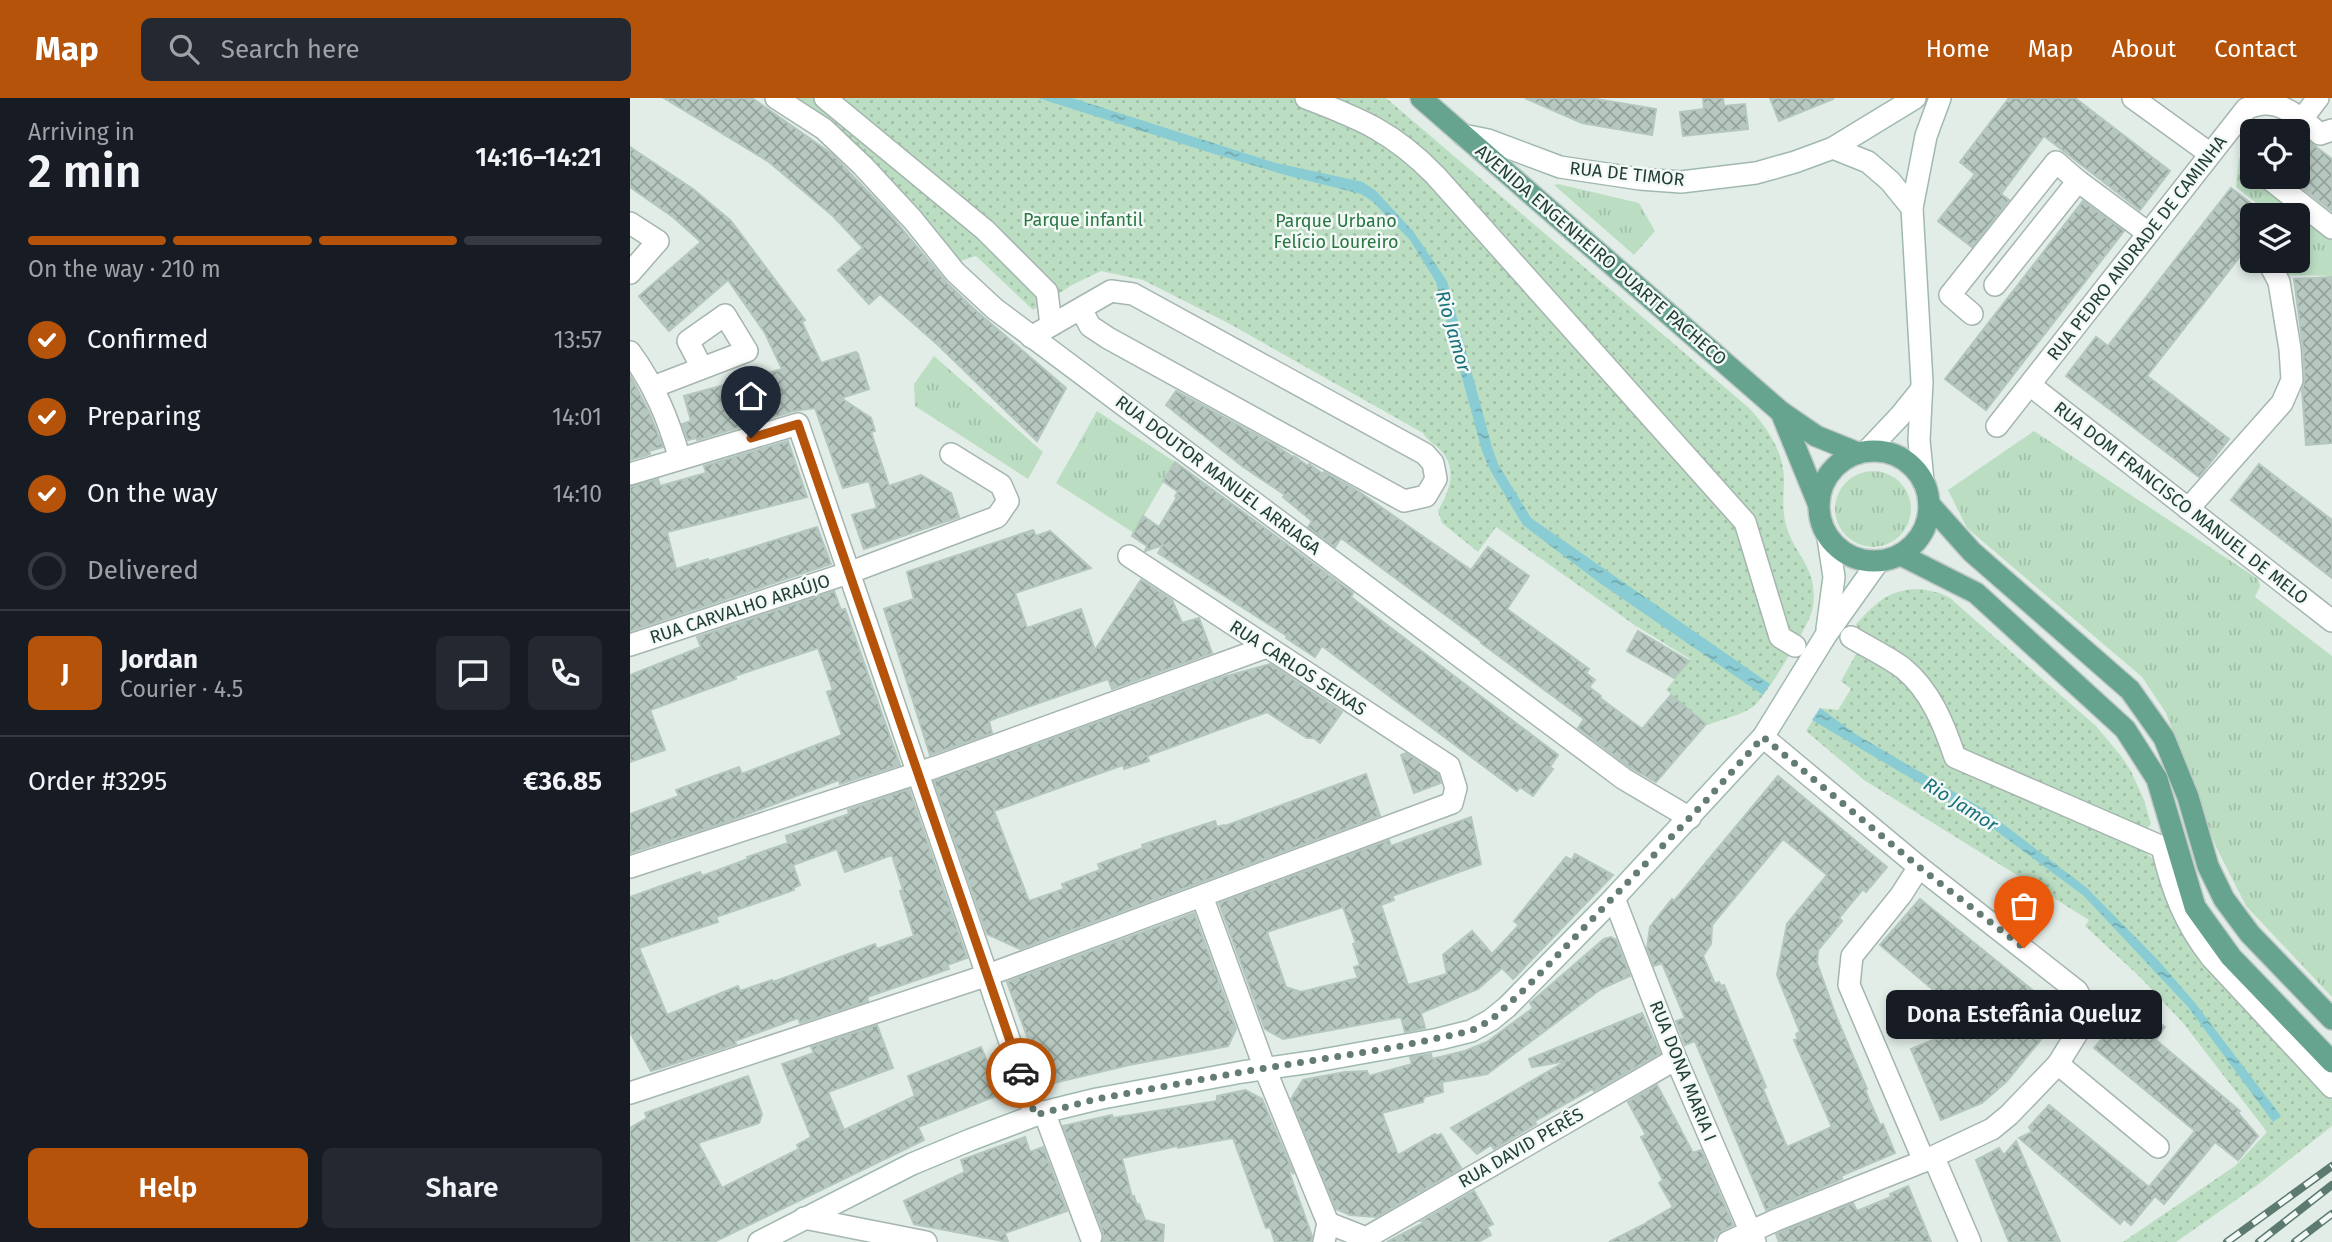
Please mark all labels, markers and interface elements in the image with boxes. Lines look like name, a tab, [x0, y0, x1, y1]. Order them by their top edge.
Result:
search box	[141, 18, 631, 81]
text: Map	[35, 29, 99, 69]
icon: search	[165, 30, 203, 68]
text: Search here	[221, 34, 360, 65]
text: Home	[1926, 35, 1990, 63]
text: Map	[2028, 35, 2074, 63]
text: About	[2112, 35, 2176, 63]
text: Contact	[2214, 35, 2297, 63]
text: Arriving in	[28, 118, 135, 146]
map controls	[2240, 119, 2310, 273]
button: locate	[2240, 119, 2310, 189]
street label: RUA PEDRO ANDRADE DE CAMINHA	[2042, 131, 2232, 365]
street label: AVENIDA ENGENHEIRO DUARTE PACHECO	[1471, 140, 1731, 370]
text: 14:16–14:21	[475, 142, 602, 173]
text: 2 min	[28, 144, 141, 199]
street label: RUA DE TIMOR	[1568, 157, 1686, 191]
button: layers	[2240, 203, 2310, 273]
park label: Parque infantil	[1023, 209, 1143, 231]
park label: Parque Urbano Felício Loureiro	[1273, 210, 1399, 253]
text: On the way · 210 m	[28, 255, 221, 283]
water label: Rio Jamor	[1431, 288, 1476, 375]
icon: check	[28, 321, 66, 359]
text: Confirmed	[87, 324, 208, 355]
text: 13:57	[554, 326, 602, 354]
pin	[721, 366, 781, 438]
icon: home	[732, 377, 770, 415]
street label: RUA DOUTOR MANUEL ARRIAGA	[1111, 391, 1326, 560]
street label: RUA DOM FRANCISCO MANUEL DE MELO	[2049, 397, 2313, 609]
icon: check	[28, 398, 66, 436]
text: Preparing	[87, 401, 200, 432]
text: 14:01	[552, 403, 602, 431]
icon: check	[28, 475, 66, 513]
text: On the way	[87, 478, 218, 509]
text: 14:10	[552, 480, 602, 508]
text: Delivered	[87, 555, 199, 586]
street label: RUA CARVALHO ARAÚJO	[647, 568, 833, 649]
street label: RUA CARLOS SEIXAS	[1225, 616, 1371, 721]
button: chat	[436, 636, 510, 710]
button: phone	[528, 636, 602, 710]
text: Jordan	[120, 644, 198, 675]
text: J	[61, 658, 69, 689]
text: Courier · 4.5	[120, 675, 243, 703]
text: Order #3295	[28, 766, 167, 797]
text: €36.85	[523, 766, 602, 797]
water label: Rio Jamor	[1919, 773, 2003, 837]
pin	[1994, 876, 2054, 948]
icon: bag	[2005, 887, 2043, 925]
callout: Dona Estefânia Queluz	[1886, 990, 2162, 1039]
street label: RUA DONA MARIA I	[1645, 997, 1721, 1145]
text: Dona Estefânia Queluz	[1907, 1000, 2141, 1028]
courier	[986, 1038, 1056, 1108]
icon: car	[1002, 1054, 1040, 1092]
street label: RUA DAVID PERÊS	[1454, 1103, 1588, 1193]
button: Help	[28, 1148, 308, 1228]
button: Share	[322, 1148, 602, 1228]

